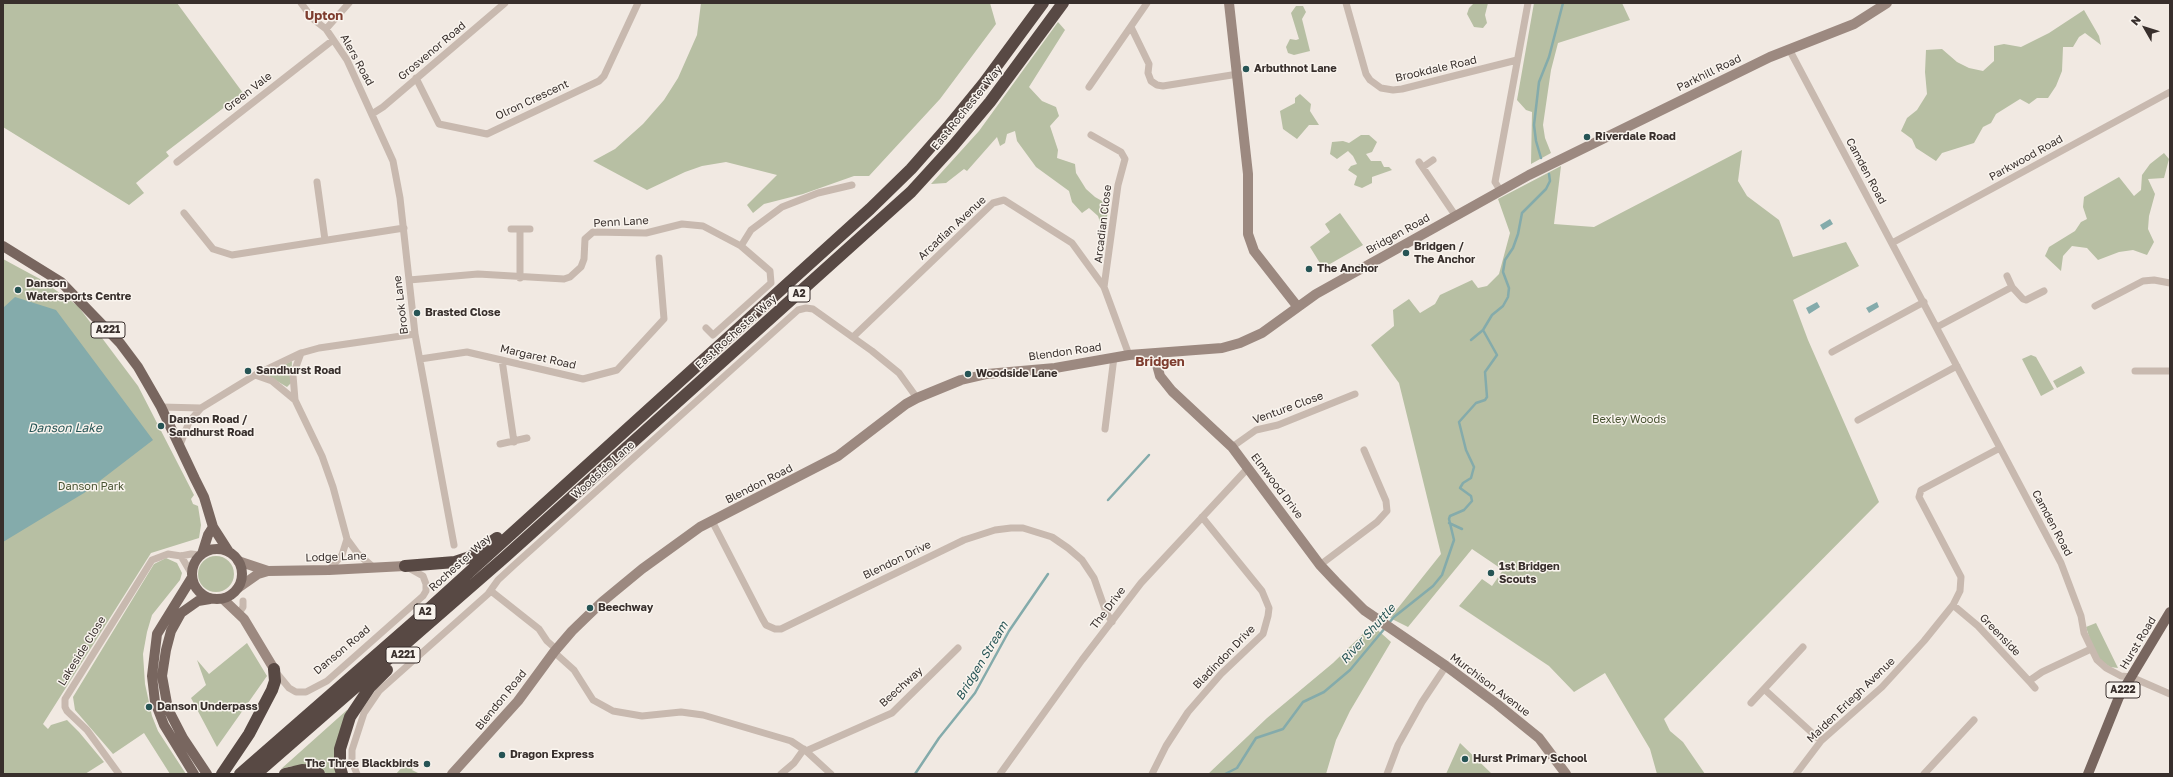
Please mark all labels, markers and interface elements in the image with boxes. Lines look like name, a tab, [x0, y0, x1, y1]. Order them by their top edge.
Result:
district label: Upton	[305, 8, 343, 24]
north arrow	[2125, 8, 2165, 48]
text: N	[2128, 13, 2143, 27]
street label: Grosvenor Road	[396, 19, 468, 83]
street label: Alers Road	[337, 32, 377, 88]
street label: Parkhill Road	[1675, 52, 1743, 94]
street label: Brookdale Road	[1394, 53, 1478, 85]
place label: Arbuthnot Lane	[1254, 62, 1337, 76]
street label: East Rochester Way	[929, 63, 1005, 153]
marker: Arbuthnot Lane	[1241, 64, 1251, 74]
street label: Green Vale	[222, 69, 274, 115]
street label: Olron Crescent	[493, 77, 571, 123]
place label: Riverdale Road	[1595, 130, 1676, 144]
marker: Riverdale Road	[1582, 132, 1592, 142]
street label: Parkwood Road	[1987, 132, 2065, 184]
street label: Camden Road	[1843, 136, 1889, 206]
street label: Arcadian Close	[1092, 184, 1114, 264]
street label: Arcadian Avenue	[915, 193, 989, 263]
street label: Bridgen Road	[1364, 211, 1432, 257]
street label: Penn Lane	[593, 214, 649, 230]
place label: Bridgen / The Anchor	[1414, 240, 1475, 266]
marker: Bridgen / The Anchor	[1401, 248, 1411, 258]
place label: The Anchor	[1317, 262, 1378, 276]
marker: The Anchor	[1304, 264, 1314, 274]
street label: Brook Lane	[391, 275, 411, 335]
place label: Danson Watersports Centre	[26, 277, 131, 303]
marker: Danson Watersports Centre	[13, 285, 23, 295]
road number: A2	[788, 286, 810, 302]
street label: East Rochester Way	[693, 292, 779, 372]
place label: Brasted Close	[425, 306, 500, 320]
marker: Brasted Close	[412, 308, 422, 318]
road number: A221	[91, 322, 125, 338]
street label: Blendon Road	[1028, 340, 1102, 364]
street label: Margaret Road	[499, 342, 577, 372]
district label: Bridgen	[1135, 354, 1185, 370]
place label: Sandhurst Road	[256, 364, 341, 378]
marker: Sandhurst Road	[243, 366, 253, 376]
place label: Woodside Lane	[976, 367, 1057, 381]
marker: Woodside Lane	[963, 369, 973, 379]
street label: Venture Close	[1251, 389, 1325, 427]
place label: Danson Road / Sandhurst Road	[169, 413, 254, 439]
park label: Bexley Woods	[1592, 413, 1666, 427]
water label: Danson Lake	[28, 421, 102, 435]
marker: Danson Road / Sandhurst Road	[156, 421, 166, 431]
street label: Woodside Lane	[569, 438, 637, 502]
street label: Elmwood Drive	[1248, 451, 1306, 521]
street label: Blendon Road	[723, 461, 795, 507]
park label: Danson Park	[58, 480, 124, 494]
street label: Camden Road	[2029, 488, 2075, 558]
street label: Rochester Way	[426, 532, 494, 594]
street label: Blendon Drive	[861, 538, 933, 582]
street label: Lodge Lane	[305, 549, 367, 565]
place label: 1st Bridgen Scouts	[1499, 560, 1560, 586]
marker: 1st Bridgen Scouts	[1486, 568, 1496, 578]
street label: The Drive	[1088, 584, 1128, 632]
place label: Beechway	[598, 601, 653, 615]
water label: River Shuttle	[1338, 601, 1398, 667]
marker: Beechway	[585, 603, 595, 613]
road number: A2	[414, 604, 436, 620]
street label: Greenside	[1977, 611, 2023, 659]
street label: Lakeside Close	[55, 614, 109, 688]
street label: Hurst Road	[2117, 614, 2159, 672]
water label: Bridgen Stream	[953, 619, 1011, 703]
street label: Bladindon Drive	[1190, 622, 1258, 692]
street label: Danson Road	[311, 623, 373, 677]
road number: A221	[386, 647, 420, 663]
street label: Murchison Avenue	[1447, 651, 1533, 719]
street label: Maiden Erlegh Avenue	[1804, 655, 1898, 745]
street label: Beechway	[877, 664, 925, 710]
street label: Blendon Road	[473, 667, 529, 733]
road number: A222	[2106, 682, 2140, 698]
place label: Danson Underpass	[157, 700, 258, 714]
marker: Danson Underpass	[144, 702, 154, 712]
place label: Dragon Express	[510, 748, 594, 762]
marker: Dragon Express	[497, 750, 507, 760]
place label: Hurst Primary School	[1473, 752, 1587, 766]
marker: Hurst Primary School	[1460, 754, 1470, 764]
place label: The Three Blackbirds	[305, 757, 419, 771]
marker: The Three Blackbirds	[422, 759, 432, 769]

